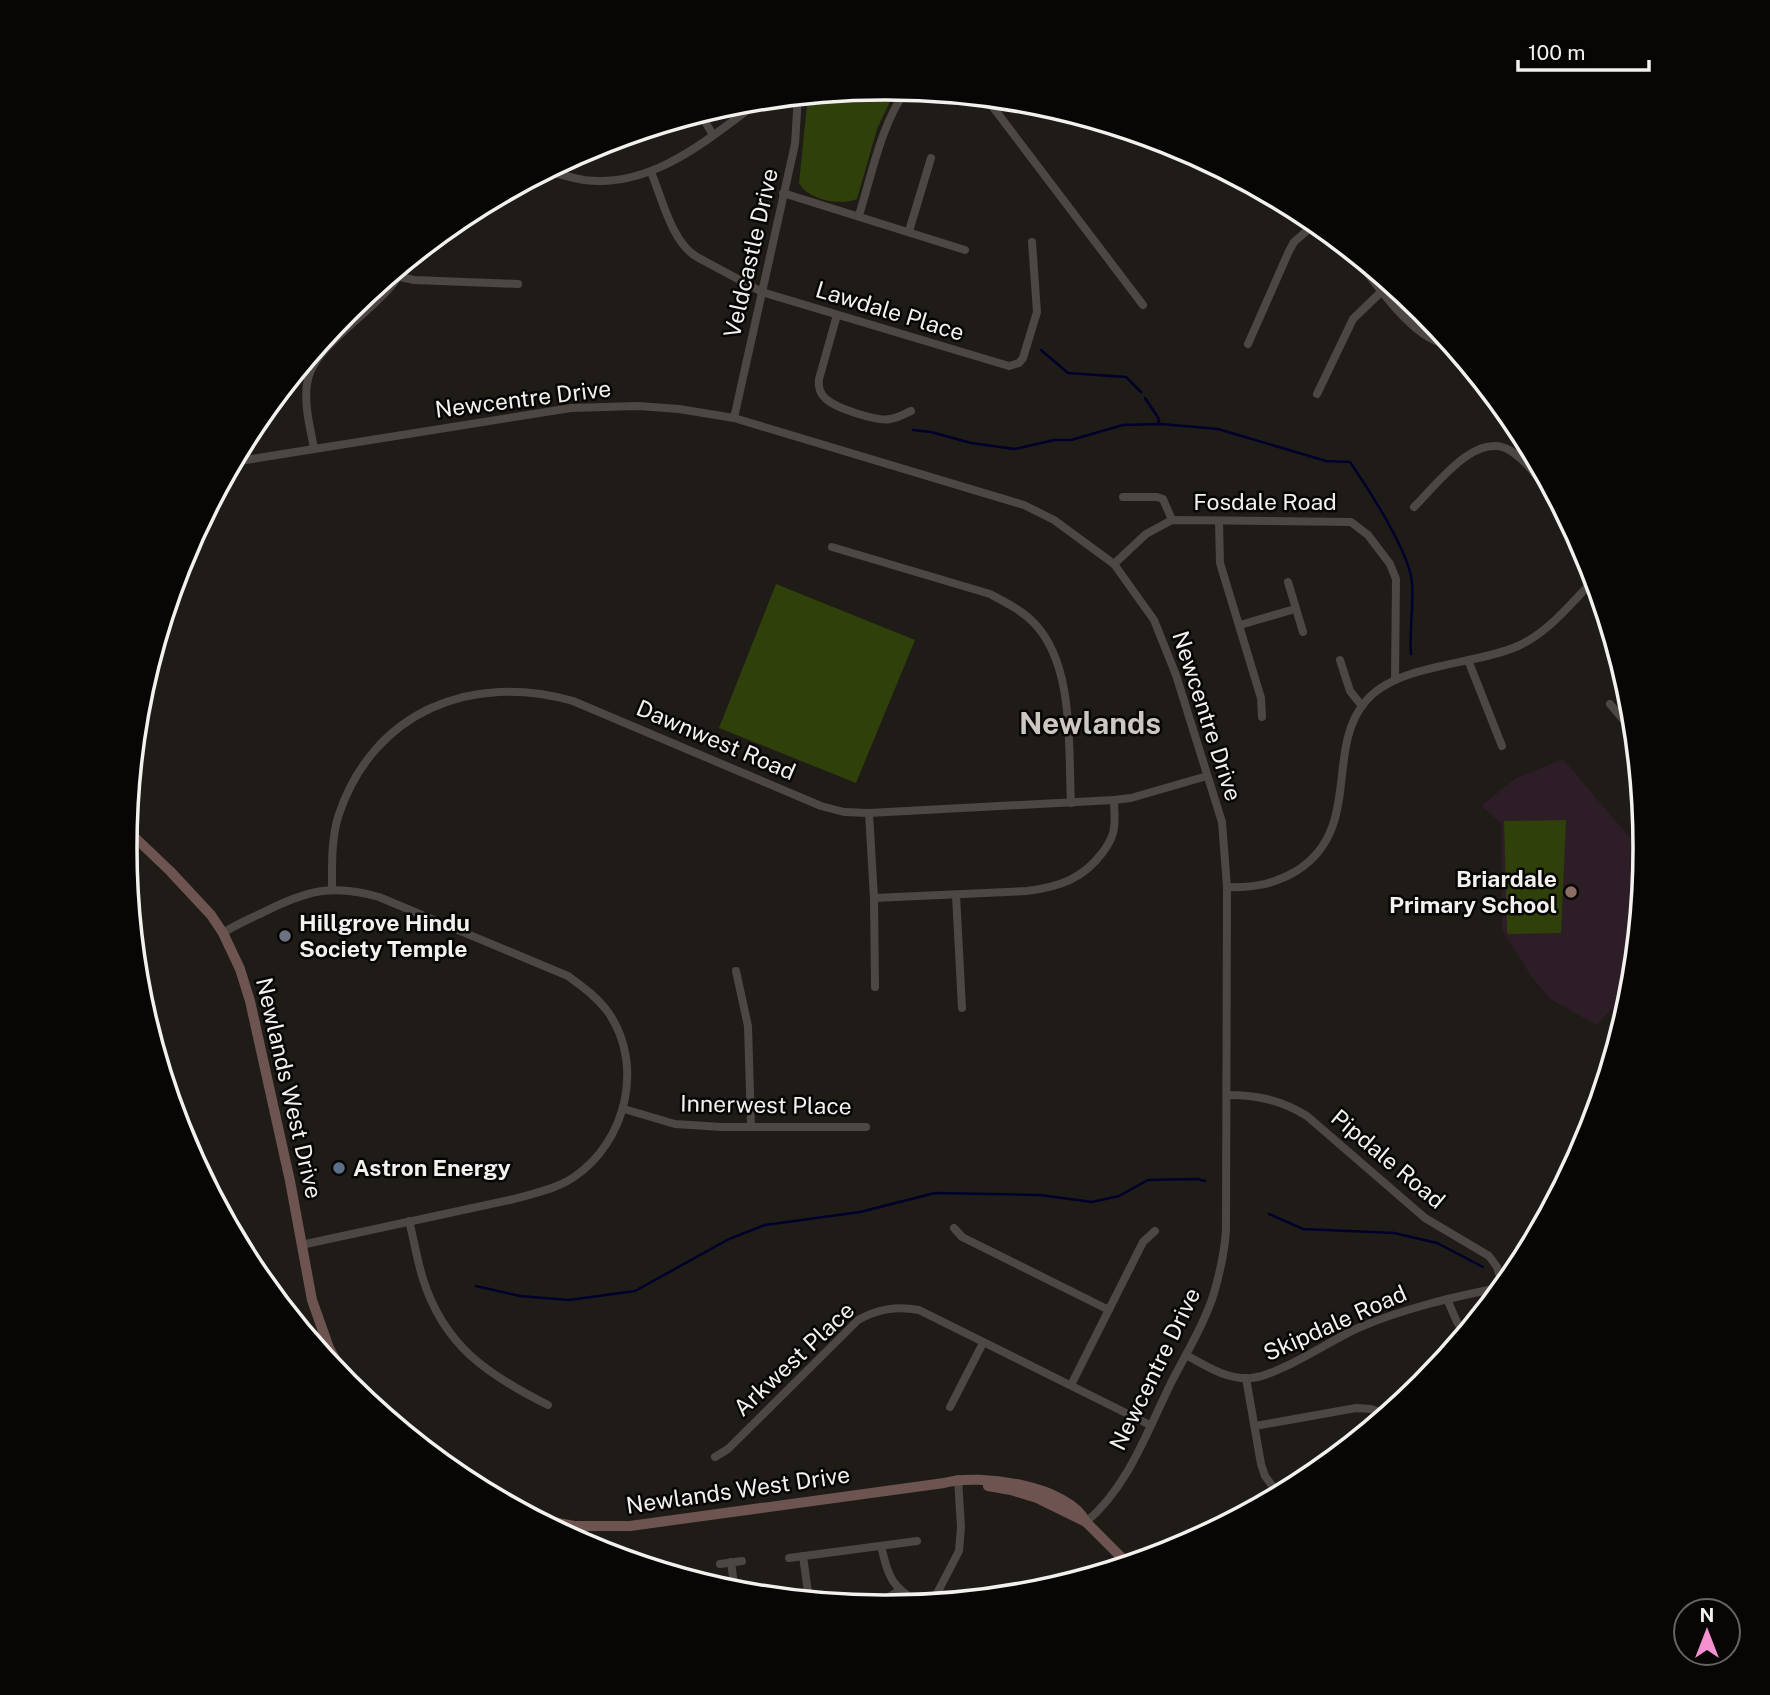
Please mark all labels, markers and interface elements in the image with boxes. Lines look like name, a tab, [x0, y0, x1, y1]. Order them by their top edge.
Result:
scale bar	[1518, 28, 1649, 72]
text: 100 m	[1528, 40, 1585, 65]
street label: Veldcastle Drive	[718, 166, 783, 340]
street label: Lawdale Place	[813, 275, 968, 346]
street label: Newcentre Drive	[433, 374, 613, 423]
street label: Fosdale Road	[1193, 488, 1337, 515]
street label: Newcentre Drive	[1167, 627, 1248, 804]
street label: Dawnwest Road	[633, 694, 800, 785]
district label: Newlands	[1019, 705, 1161, 741]
place label: Briardale Primary School	[1389, 865, 1557, 918]
marker: Briardale Primary School	[1563, 884, 1579, 900]
place label: Hillgrove Hindu Society Temple	[299, 909, 470, 962]
marker: Hillgrove Hindu Society Temple	[277, 928, 293, 944]
street label: Newlands West Drive	[251, 975, 328, 1201]
street label: Innerwest Place	[680, 1090, 852, 1119]
street label: Pipdale Road	[1326, 1103, 1451, 1214]
place label: Astron Energy	[353, 1154, 511, 1181]
marker: Astron Energy	[331, 1160, 347, 1176]
street label: Skipdale Road	[1259, 1279, 1410, 1366]
street label: Newcentre Drive	[1104, 1283, 1206, 1454]
street label: Arkwest Place	[728, 1296, 859, 1421]
street label: Newlands West Drive	[624, 1460, 852, 1519]
north arrow	[1672, 1597, 1742, 1667]
text: N	[1700, 1604, 1714, 1626]

